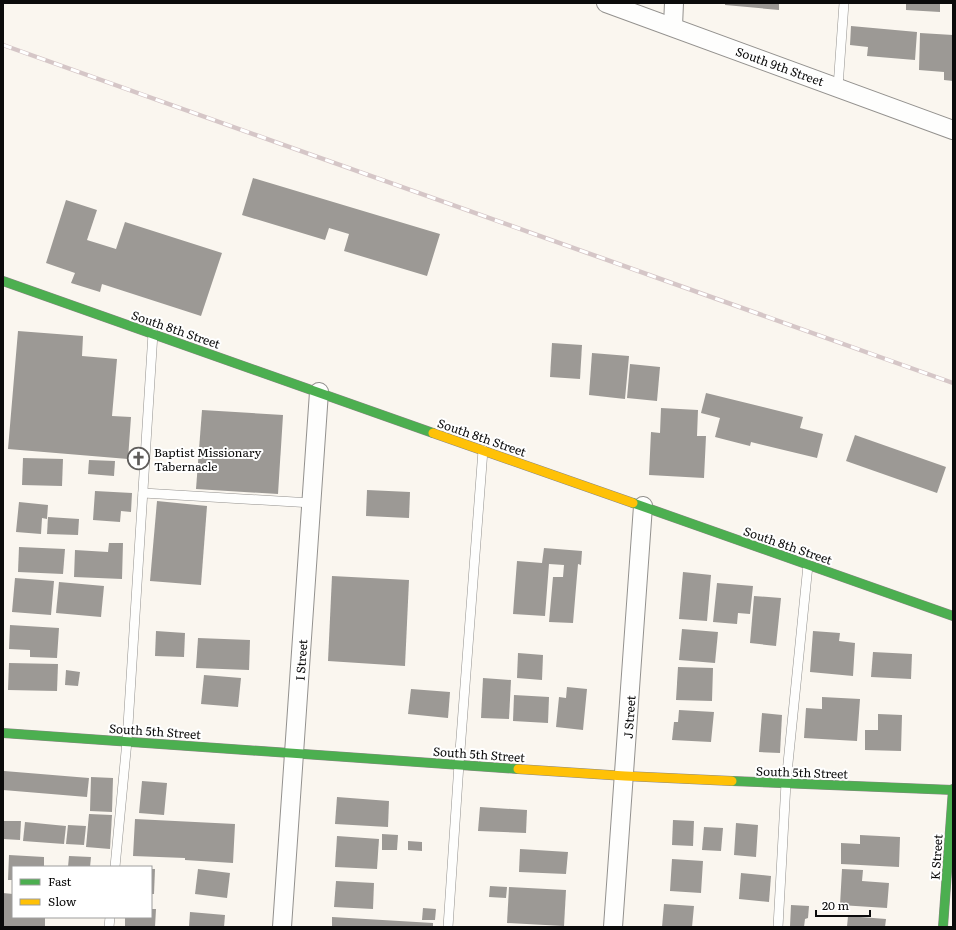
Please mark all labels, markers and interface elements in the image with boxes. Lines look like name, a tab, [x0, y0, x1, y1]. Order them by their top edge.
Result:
street label: South 9th Street	[734, 42, 827, 90]
street label: South 8th Street	[129, 305, 223, 353]
street label: South 8th Street	[435, 413, 529, 461]
place label: Baptist Missionary Tabernacle	[154, 443, 262, 475]
church icon: Baptist Missionary Tabernacle	[126, 446, 152, 472]
street label: South 8th Street	[741, 521, 835, 569]
street label: I Street	[291, 638, 311, 681]
street label: J Street	[619, 695, 640, 739]
street label: South 5th Street	[108, 719, 202, 743]
street label: South 5th Street	[432, 742, 526, 766]
street label: South 5th Street	[756, 761, 849, 783]
street label: K Street	[925, 833, 947, 880]
legend	[12, 866, 152, 918]
text: Fast	[48, 872, 72, 890]
text: Slow	[48, 892, 77, 910]
scale bar	[816, 892, 870, 918]
text: 20 m	[822, 896, 849, 914]

